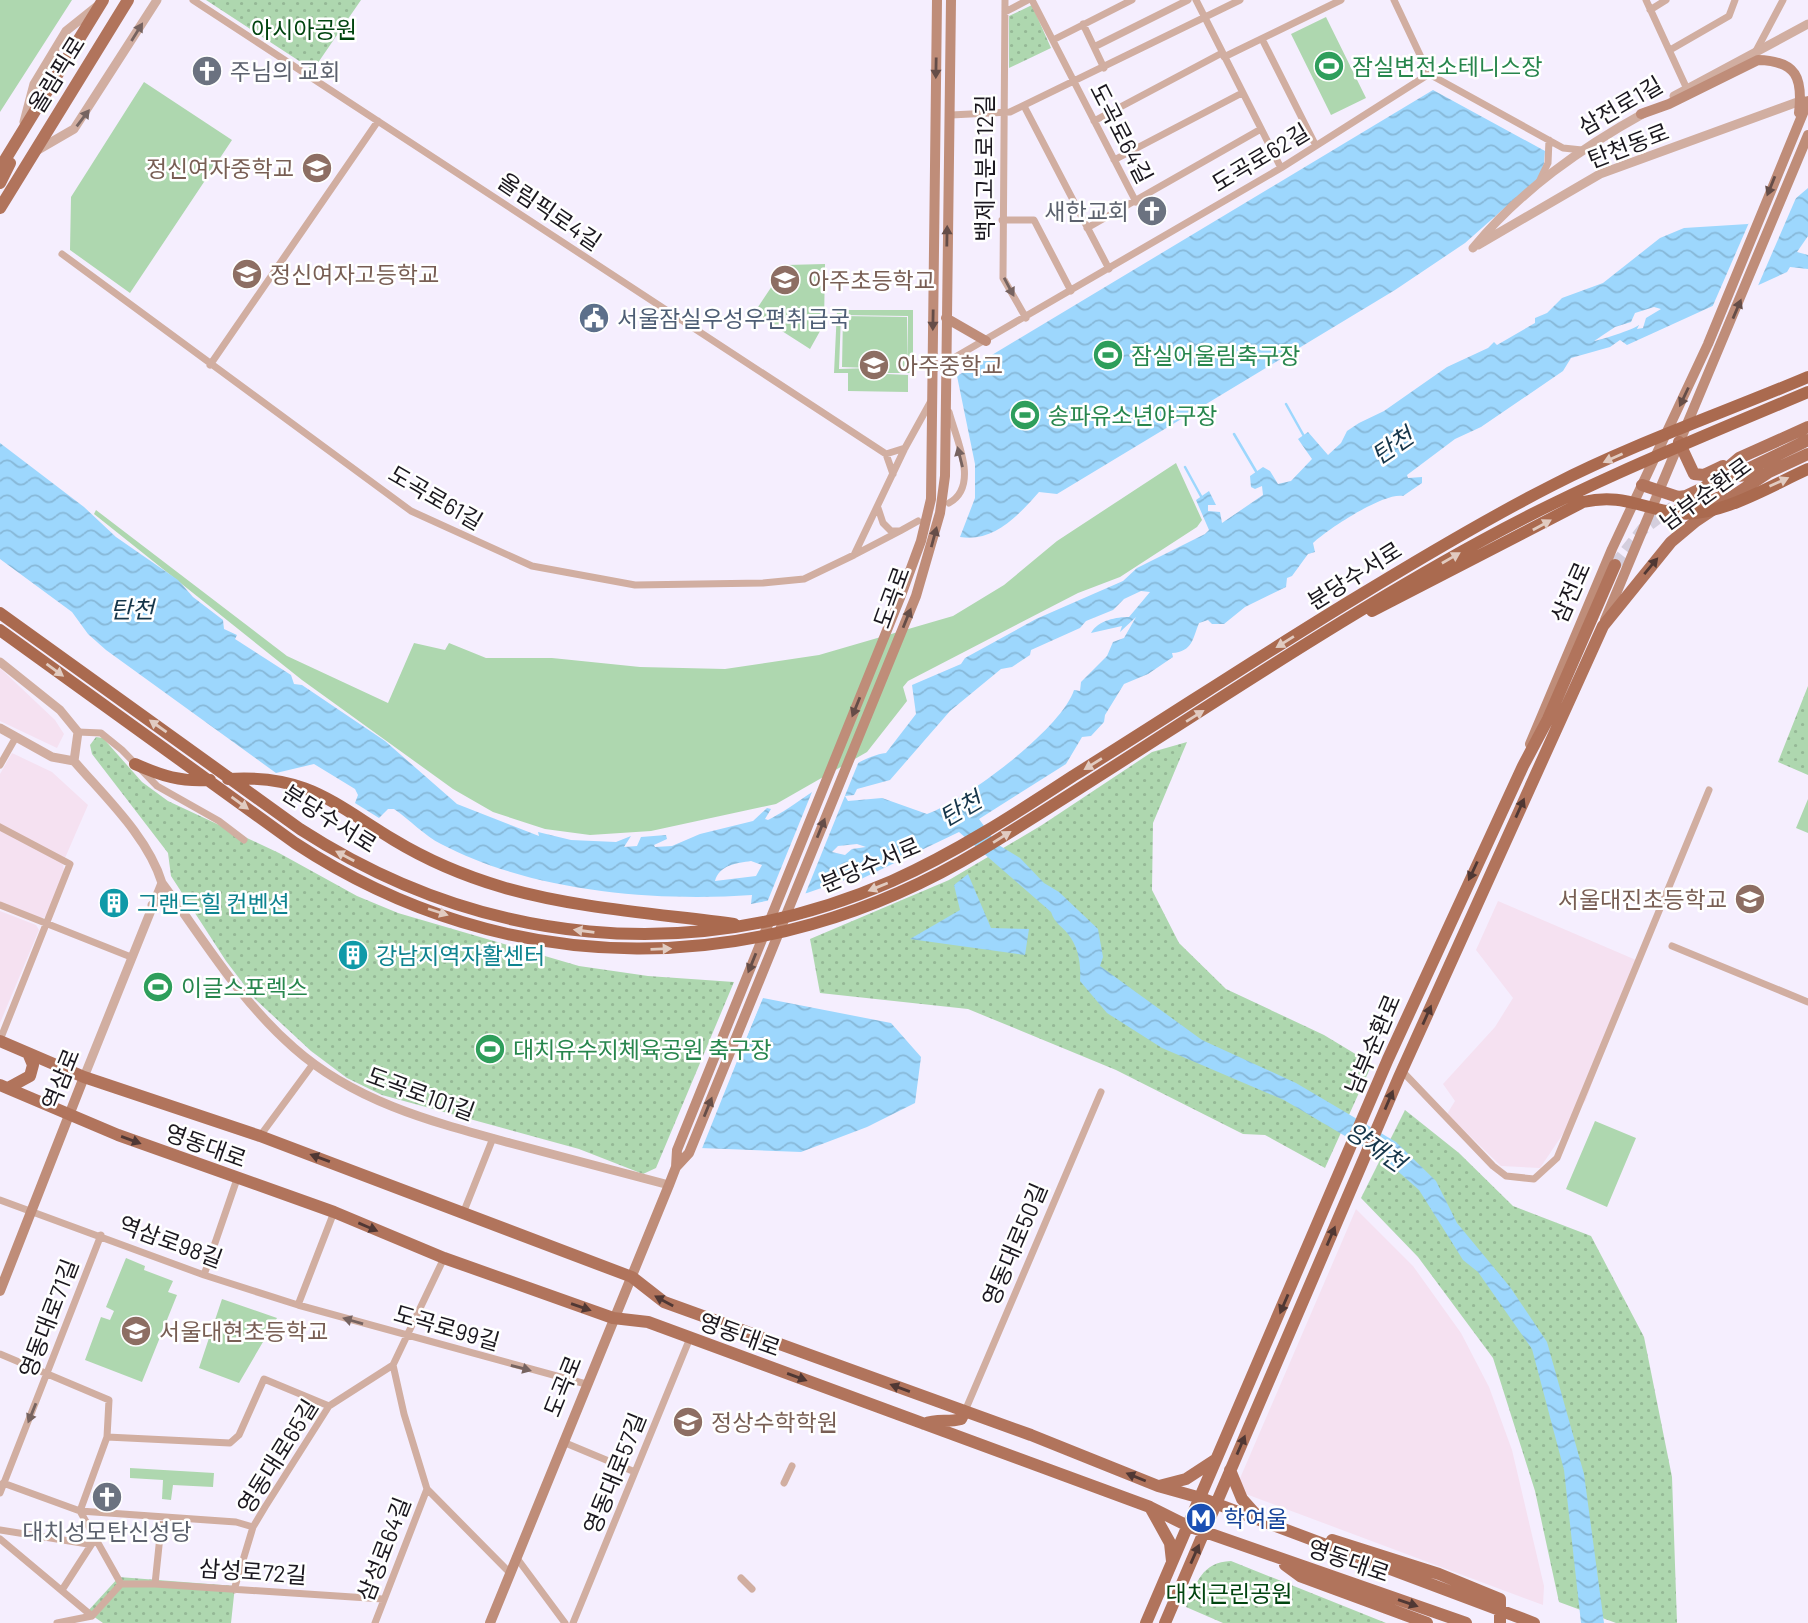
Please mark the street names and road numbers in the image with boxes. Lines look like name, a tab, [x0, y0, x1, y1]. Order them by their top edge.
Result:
street label: 올림픽로	[22, 31, 90, 117]
street label: 삼전로1길	[1573, 70, 1667, 140]
street label: 도곡로64길	[1085, 78, 1159, 188]
street label: 백제고분로12길	[970, 94, 998, 242]
street label: 도곡로62길	[1206, 117, 1314, 197]
street label: 탄천동로	[1583, 117, 1673, 173]
street label: 올림픽로4길	[493, 166, 607, 256]
street label: 남부순환로	[1654, 451, 1756, 535]
street label: 도곡로61길	[384, 459, 488, 535]
street label: 분당수서로	[1302, 535, 1406, 615]
street label: 삼전로	[1544, 557, 1596, 627]
street label: 도곡로	[867, 562, 915, 632]
street label: 분당수서로	[278, 778, 382, 858]
street label: 분당수서로	[816, 830, 924, 898]
street label: 남부순환로	[1338, 990, 1406, 1098]
street label: 역삼로	[35, 1044, 85, 1114]
street label: 도곡로101길	[363, 1061, 479, 1125]
street label: 영동대로	[161, 1117, 251, 1173]
street label: 영동대로50길	[976, 1178, 1052, 1310]
street label: 역삼로98길	[115, 1209, 227, 1273]
street label: 영동대로71길	[13, 1255, 83, 1381]
street label: 도곡로99길	[391, 1299, 503, 1355]
street label: 영동대로	[695, 1306, 785, 1362]
street label: 도곡로	[537, 1351, 587, 1421]
street label: 영동대로65길	[231, 1394, 323, 1518]
street label: 영동대로57길	[577, 1408, 651, 1538]
street label: 삼성로64길	[350, 1493, 416, 1605]
street label: 영동대로	[1304, 1533, 1394, 1587]
street label: 삼성로72길	[198, 1553, 308, 1589]

